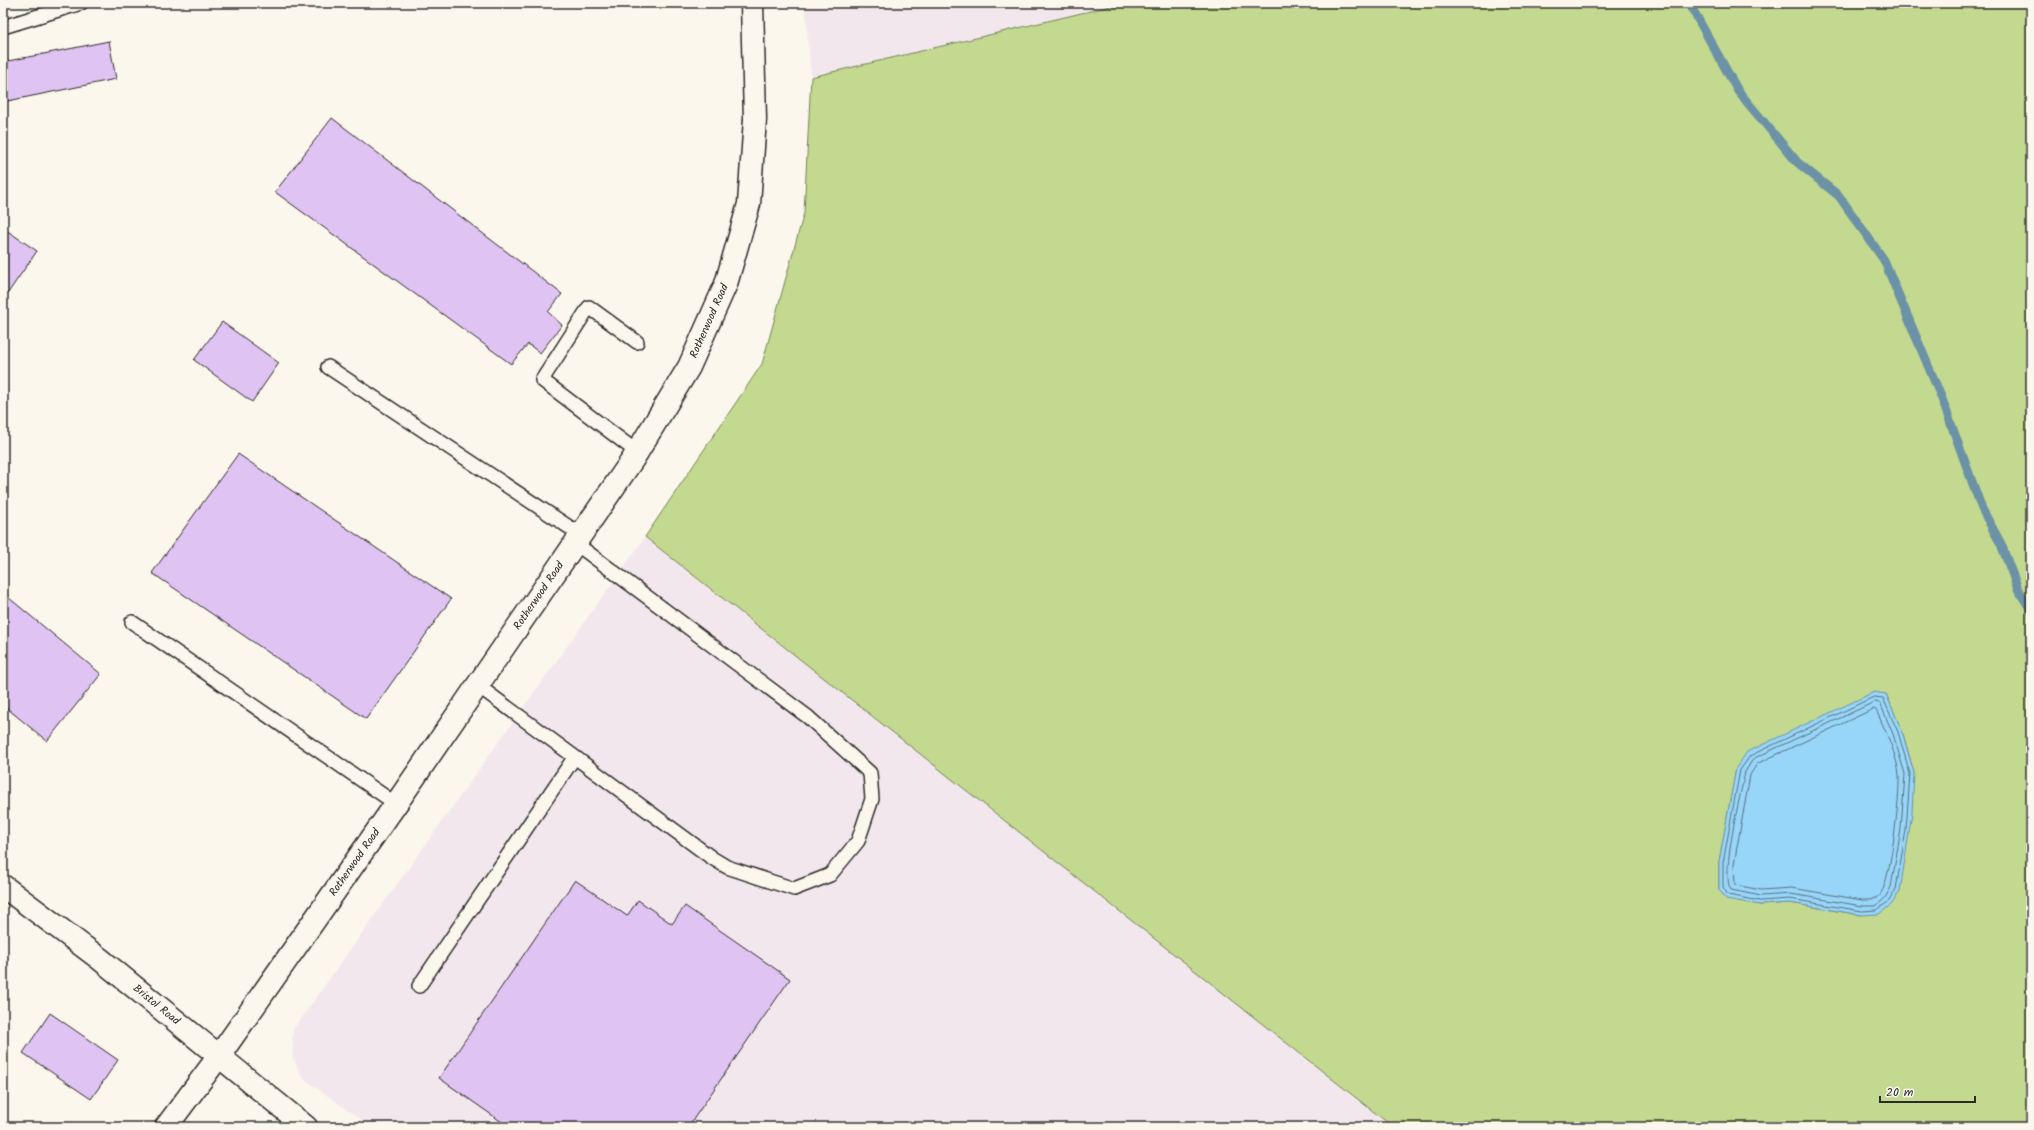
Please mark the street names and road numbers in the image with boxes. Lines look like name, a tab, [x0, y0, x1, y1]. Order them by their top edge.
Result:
street label: Rotherwood Road	[685, 281, 734, 361]
street label: Rotherwood Road	[509, 558, 569, 634]
street label: Rotherwood Road	[325, 824, 385, 900]
street label: Bristol Road	[129, 980, 184, 1030]

